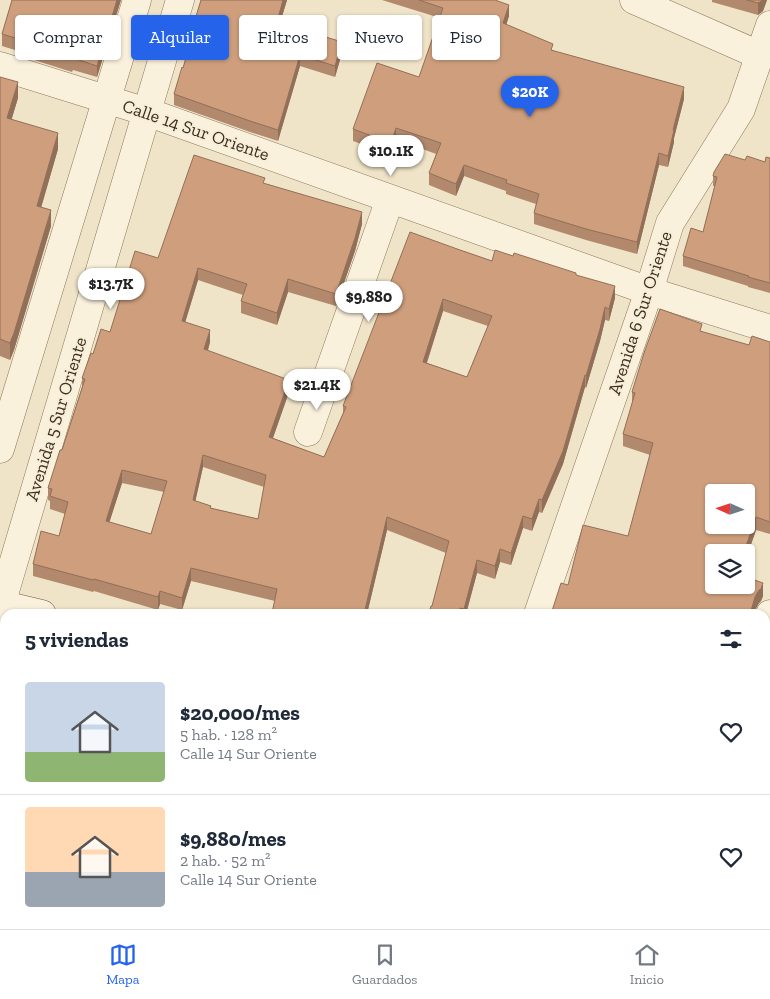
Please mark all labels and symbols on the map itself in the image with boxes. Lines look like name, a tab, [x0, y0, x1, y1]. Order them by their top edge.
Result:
pin: $20K	[500, 76, 560, 118]
street label: Calle 14 Sur Oriente	[120, 95, 272, 165]
pin: $10.1K	[350, 134, 432, 177]
street label: Avenida 6 Sur Oriente	[603, 229, 677, 397]
pin: $13.7K	[70, 268, 152, 310]
pin: $9,880	[328, 280, 410, 323]
street label: Avenida 5 Sur Oriente	[21, 334, 91, 504]
pin: $21.4K	[276, 368, 358, 411]
north arrow	[705, 484, 755, 534]

